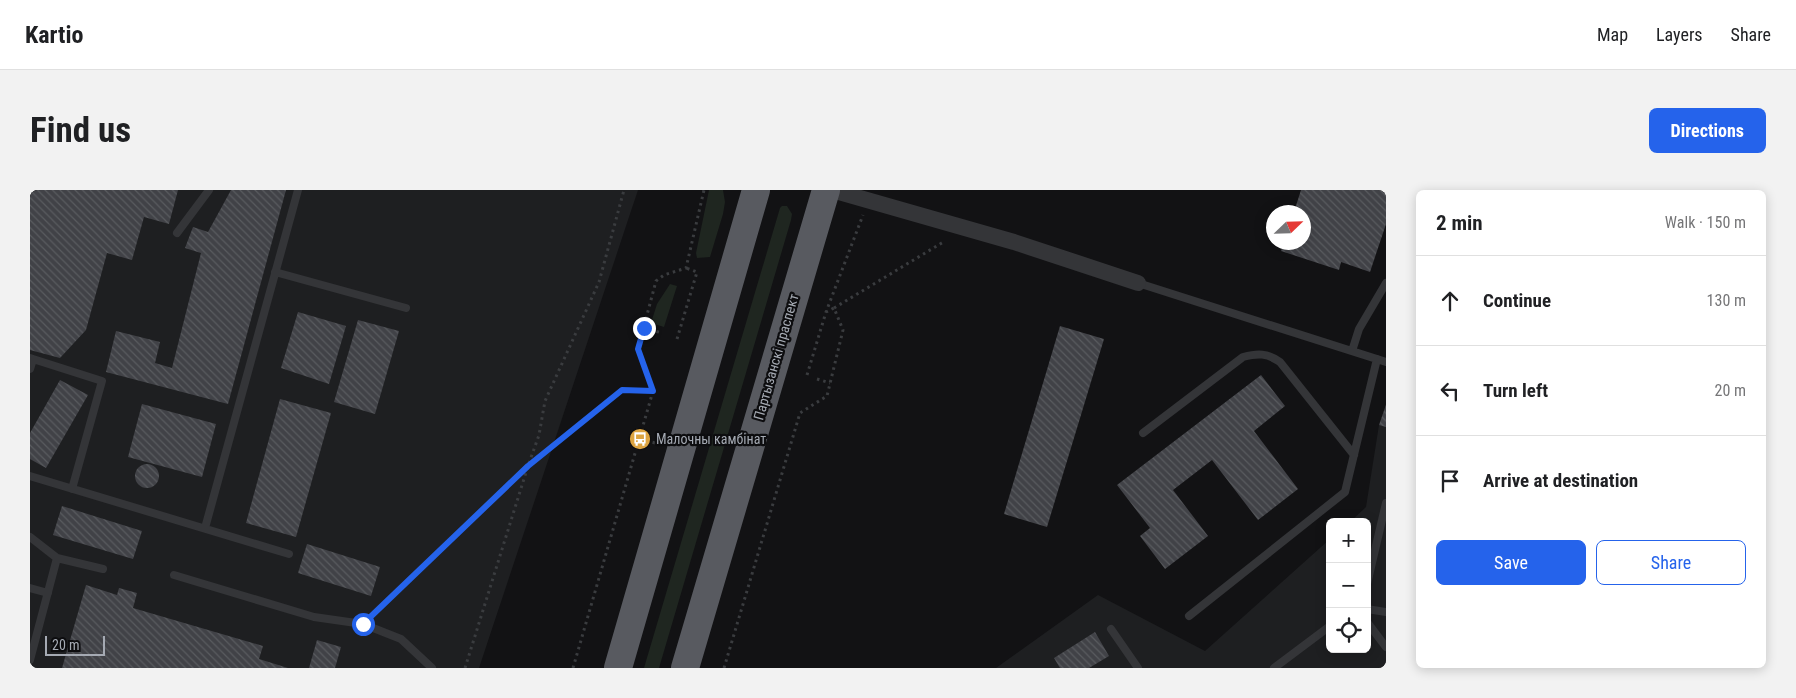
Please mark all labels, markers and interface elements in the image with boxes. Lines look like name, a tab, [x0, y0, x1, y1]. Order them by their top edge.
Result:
text: Kartio	[25, 21, 83, 49]
text: Map	[1597, 24, 1628, 45]
text: Layers	[1656, 24, 1703, 45]
text: Share	[1731, 24, 1771, 45]
button: Directions	[1649, 108, 1766, 153]
text: Find us	[30, 110, 131, 151]
north arrow	[1266, 205, 1311, 250]
text: 2 min	[1436, 211, 1483, 235]
text: Walk · 150 m	[1665, 213, 1746, 232]
icon: ahead	[1436, 287, 1464, 315]
text: Continue	[1483, 289, 1551, 312]
text: 130 m	[1707, 291, 1746, 310]
street label: Партызанскі праспект	[750, 292, 802, 422]
route end	[633, 317, 656, 340]
icon: left	[1436, 377, 1464, 405]
text: Turn left	[1483, 379, 1548, 402]
text: 20 m	[1714, 381, 1746, 400]
bus stop icon: Малочны камбінат	[628, 427, 652, 451]
place label: Малочны камбінат	[656, 431, 766, 447]
icon: arrive	[1436, 467, 1464, 495]
text: Arrive at destination	[1483, 469, 1638, 492]
map controls	[1326, 518, 1371, 653]
button: +	[1326, 518, 1371, 563]
button: Save	[1436, 540, 1586, 585]
button: Share	[1596, 540, 1746, 585]
button: −	[1326, 563, 1371, 608]
button: locate	[1326, 608, 1371, 653]
route start	[352, 613, 375, 636]
scale bar	[45, 633, 105, 656]
text: 20 m	[52, 637, 80, 653]

